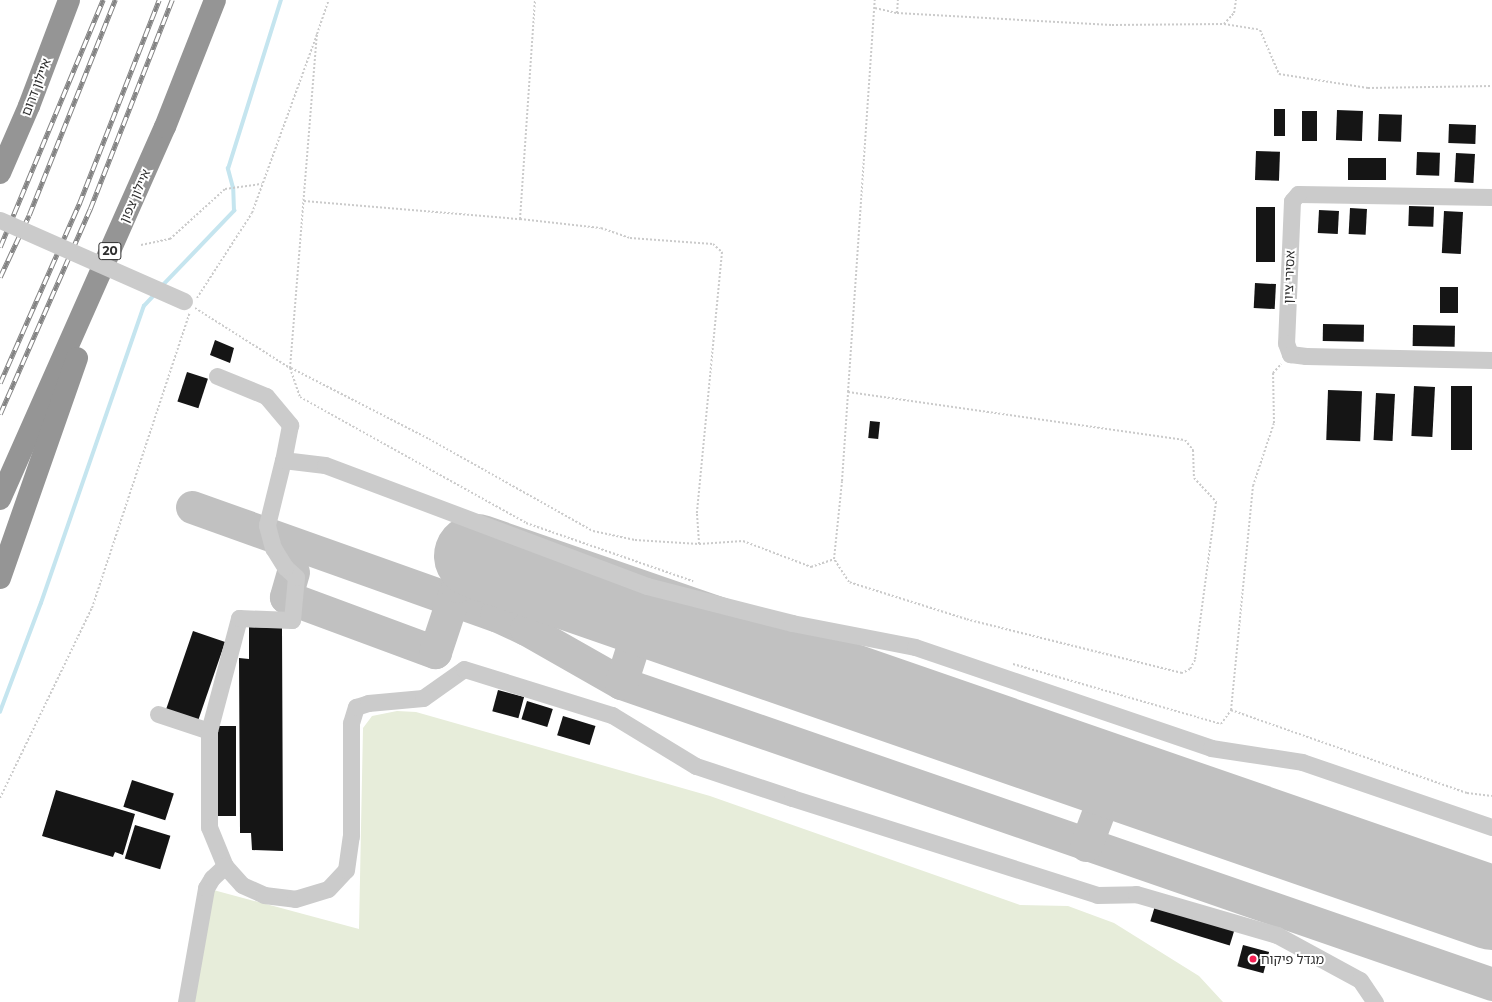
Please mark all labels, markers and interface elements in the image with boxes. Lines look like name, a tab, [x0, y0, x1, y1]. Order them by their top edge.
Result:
street label: איילון דרום	[18, 56, 54, 118]
street label: איילון צפון	[116, 167, 154, 225]
road number: 20	[98, 241, 122, 261]
street label: אסירי ציון	[1280, 250, 1298, 304]
place label: מגדל פיקוח	[1261, 951, 1324, 967]
marker: מגדל פיקוח	[1248, 954, 1258, 964]

